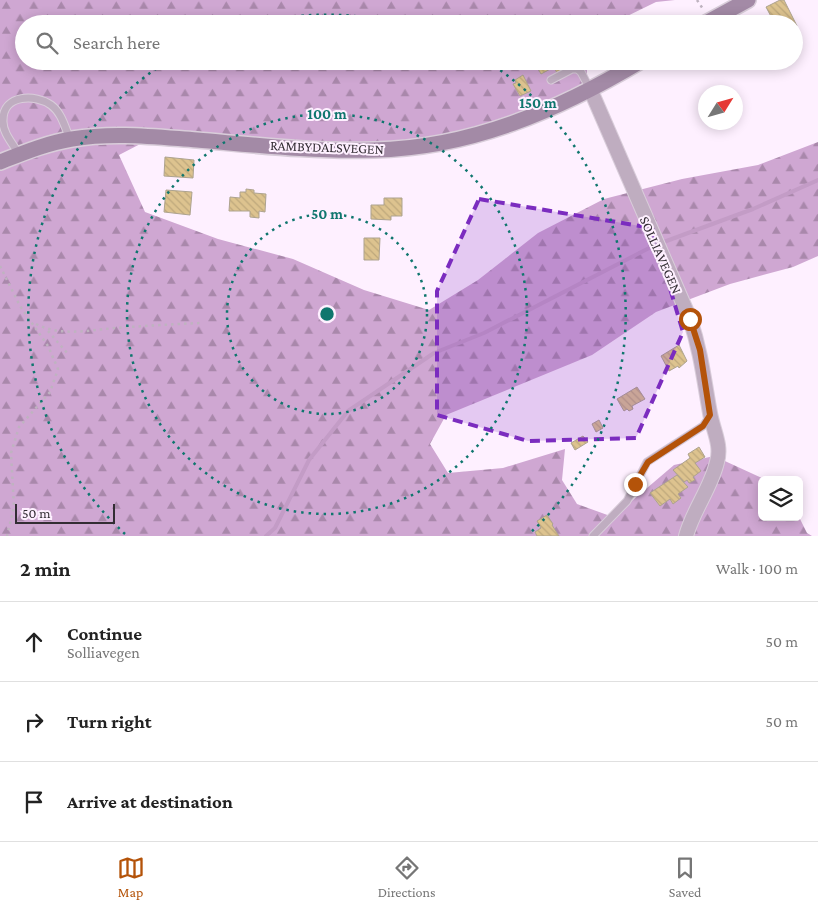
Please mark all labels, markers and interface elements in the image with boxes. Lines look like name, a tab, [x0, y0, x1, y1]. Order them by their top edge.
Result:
search box	[15, 15, 803, 70]
icon: search	[33, 29, 61, 57]
text: Search here	[73, 32, 160, 53]
north arrow	[698, 85, 743, 130]
text: 150 m	[519, 95, 557, 111]
text: 100 m	[307, 106, 347, 122]
street label: RAMBYDALSVEGEN	[270, 137, 384, 157]
text: 50 m	[311, 206, 343, 222]
street label: SOLLIAVEGEN	[637, 214, 685, 296]
centre of rings	[318, 305, 336, 323]
route start	[679, 308, 702, 331]
route end	[624, 473, 647, 496]
map controls	[758, 476, 803, 521]
button: layers	[758, 476, 803, 521]
scale bar	[15, 501, 115, 524]
text: 50 m	[22, 505, 50, 521]
text: 2 min	[20, 557, 71, 581]
text: Walk · 100 m	[716, 560, 798, 577]
text: Continue	[67, 623, 142, 644]
icon: ahead	[20, 628, 48, 656]
text: 50 m	[766, 633, 798, 650]
text: Solliavegen	[67, 644, 140, 661]
icon: right	[20, 708, 48, 736]
text: Turn right	[67, 711, 152, 732]
text: 50 m	[766, 713, 798, 730]
icon: arrive	[20, 788, 48, 816]
text: Arrive at destination	[67, 791, 233, 812]
tab: Map	[117, 854, 145, 900]
tab: Directions	[378, 854, 436, 900]
tab: Saved	[669, 854, 701, 900]

